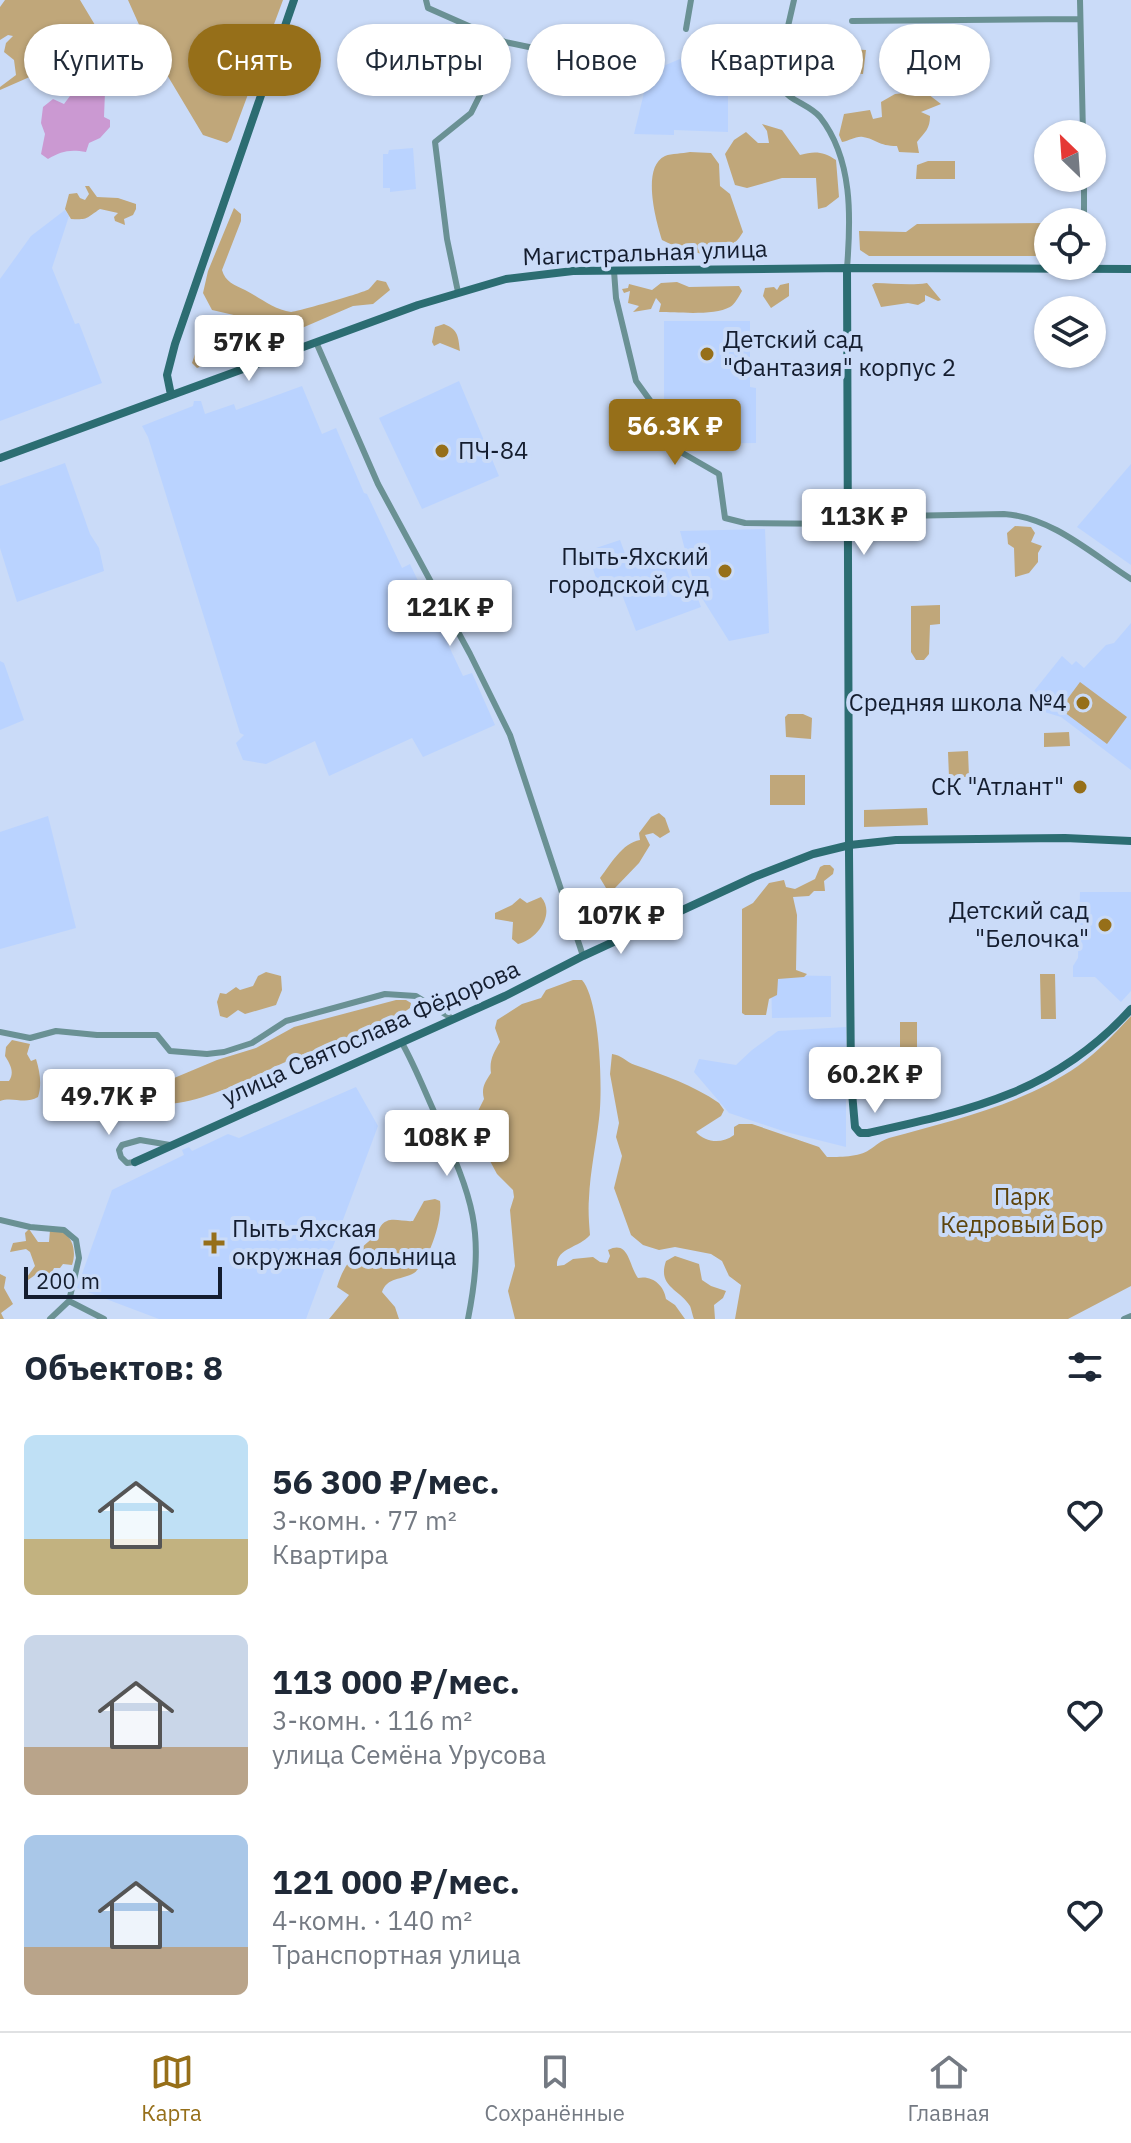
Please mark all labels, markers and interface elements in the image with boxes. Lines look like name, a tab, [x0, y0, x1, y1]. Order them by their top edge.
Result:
chip: Купить	[24, 24, 172, 96]
chip: Снять	[188, 24, 321, 96]
chip: Фильтры	[337, 24, 511, 96]
chip: Новое	[527, 24, 665, 96]
chip: Квартира	[681, 24, 863, 96]
chip: Дом	[879, 24, 990, 96]
north arrow	[1034, 120, 1106, 192]
map controls	[1034, 120, 1106, 368]
button: locate	[1034, 208, 1106, 280]
street label: Магистральная улица	[522, 232, 768, 272]
button: layers	[1034, 296, 1106, 368]
pin: 57K ₽	[193, 315, 305, 383]
place label: Детский сад "Фантазия" корпус 2	[723, 323, 956, 383]
text: 57K ₽	[213, 324, 285, 358]
marker: Детский сад "Фантазия" корпус 2	[698, 345, 716, 363]
pin: 56.3K ₽	[601, 399, 749, 467]
text: 56.3K ₽	[627, 408, 723, 442]
place label: ПЧ-84	[458, 434, 529, 466]
marker: ПЧ-84	[433, 442, 451, 460]
pin: 113K ₽	[799, 489, 929, 557]
text: 113K ₽	[820, 498, 908, 532]
place label: Пыть-Яхский городской суд	[548, 540, 709, 600]
marker: Пыть-Яхский городской суд	[716, 562, 734, 580]
pin: 121K ₽	[385, 580, 515, 648]
text: 121K ₽	[406, 589, 494, 623]
place label: Средняя школа №4	[849, 686, 1067, 718]
marker: Средняя школа №4	[1074, 694, 1092, 712]
place label: СК "Атлант"	[931, 770, 1064, 802]
marker: СК "Атлант"	[1071, 778, 1089, 796]
pin: 107K ₽	[556, 888, 686, 956]
place label: Детский сад "Белочка"	[949, 894, 1089, 954]
text: 107K ₽	[577, 897, 665, 931]
marker: Детский сад "Белочка"	[1096, 916, 1114, 934]
street label: улица Святослава Фёдорова	[217, 952, 525, 1112]
pin: 60.2K ₽	[801, 1047, 949, 1115]
text: 60.2K ₽	[827, 1056, 923, 1090]
pin: 49.7K ₽	[35, 1069, 183, 1137]
text: 49.7K ₽	[61, 1078, 157, 1112]
pin: 108K ₽	[382, 1110, 512, 1178]
text: 108K ₽	[403, 1119, 491, 1153]
park label: Парк Кедровый Бор	[940, 1180, 1104, 1240]
place label: Пыть-Яхская окружная больница	[232, 1212, 457, 1272]
marker: Пыть-Яхская окружная больница	[203, 1232, 225, 1254]
scale bar	[24, 1263, 222, 1299]
text: 200 m	[36, 1266, 100, 1295]
text: Объектов: 8	[24, 1345, 223, 1389]
icon: filters	[1063, 1345, 1107, 1389]
text: 56 300 ₽/мес.	[272, 1459, 500, 1503]
icon: home	[88, 1467, 184, 1563]
icon: heart	[1063, 1493, 1107, 1537]
text: 3-комн. · 77 m²	[272, 1503, 457, 1537]
text: Квартира	[272, 1537, 389, 1571]
text: 113 000 ₽/мес.	[272, 1659, 520, 1703]
icon: home	[88, 1667, 184, 1763]
icon: heart	[1063, 1693, 1107, 1737]
text: 3-комн. · 116 m²	[272, 1703, 472, 1737]
text: улица Семёна Урусова	[272, 1737, 546, 1771]
text: 121 000 ₽/мес.	[272, 1859, 520, 1903]
icon: home	[88, 1867, 184, 1963]
icon: heart	[1063, 1893, 1107, 1937]
text: 4-комн. · 140 m²	[272, 1903, 472, 1937]
text: Транспортная улица	[272, 1937, 521, 1971]
tab: Карта	[141, 2050, 202, 2127]
tab: Сохранённые	[485, 2050, 625, 2127]
tab: Главная	[907, 2050, 990, 2127]

